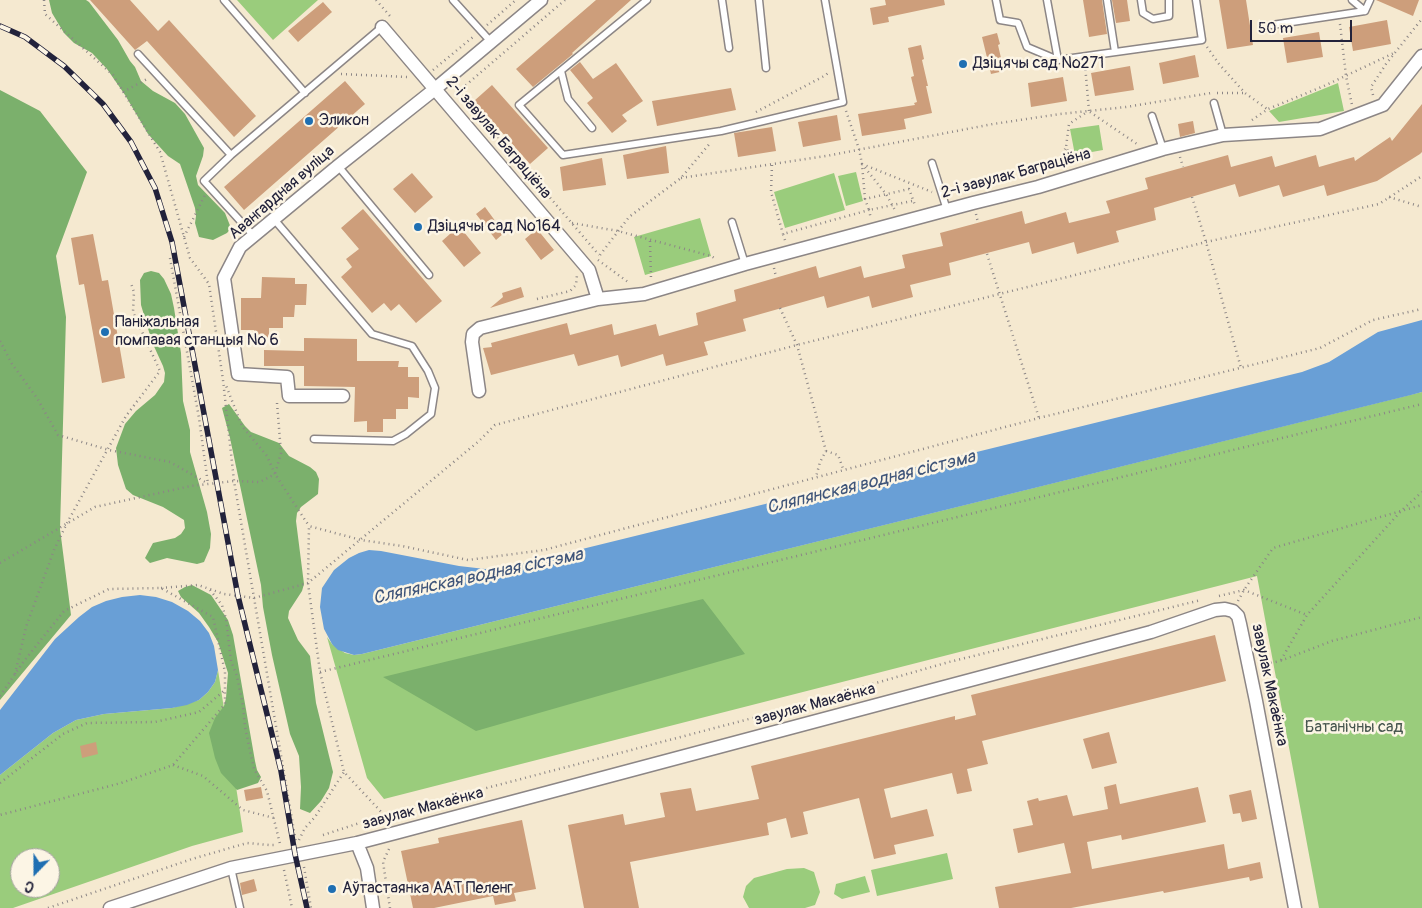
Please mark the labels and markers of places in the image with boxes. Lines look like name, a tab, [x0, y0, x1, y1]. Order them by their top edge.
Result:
place label: Дзіцячы сад №271	[973, 54, 1104, 74]
marker: Дзіцячы сад №271	[957, 58, 969, 70]
place label: Эликон	[319, 111, 369, 131]
marker: Эликон	[303, 115, 315, 127]
place label: Дзіцячы сад №164	[428, 217, 560, 237]
marker: Дзіцячы сад №164	[412, 221, 424, 233]
place label: Паніжальная помпавая станцыя № 6	[115, 313, 279, 351]
marker: Паніжальная помпавая станцыя № 6	[99, 326, 111, 338]
place label: Аўтастаянка ААТ Пеленг	[342, 879, 513, 899]
marker: Аўтастаянка ААТ Пеленг	[326, 883, 338, 895]

